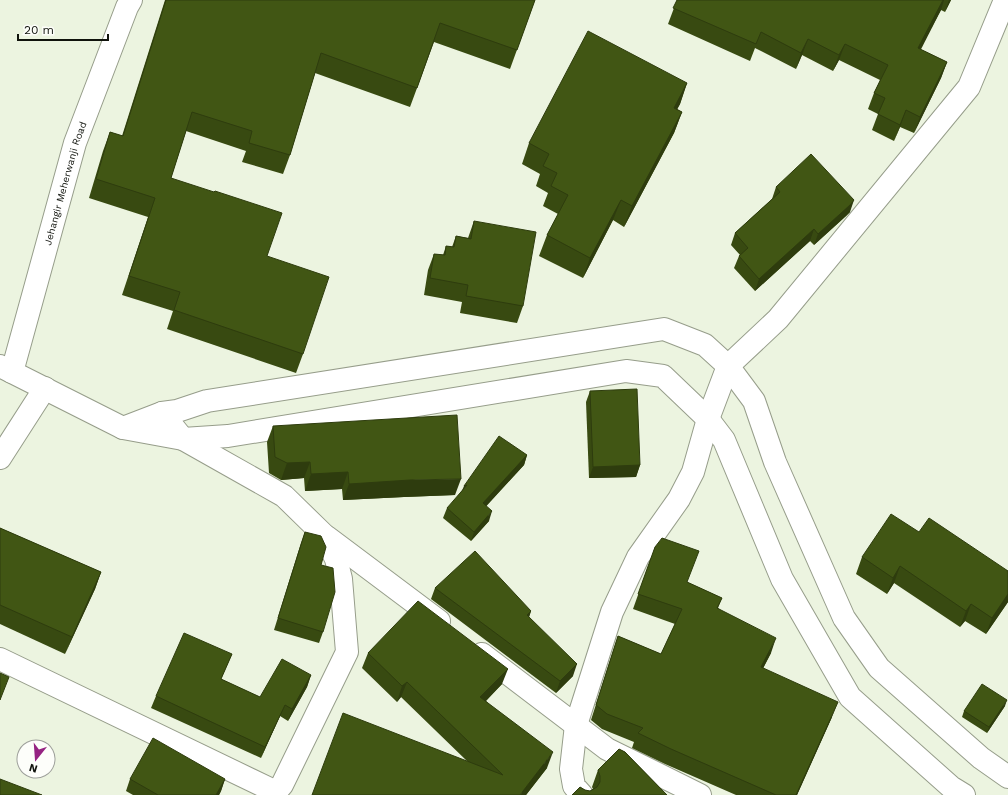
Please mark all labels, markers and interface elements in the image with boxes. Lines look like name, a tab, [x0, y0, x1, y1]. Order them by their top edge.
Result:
scale bar	[18, 16, 108, 42]
text: 20 m	[24, 23, 54, 37]
street label: Jehangir Meherwanji Road	[42, 120, 88, 246]
north arrow	[16, 739, 56, 779]
text: N	[27, 761, 39, 775]

